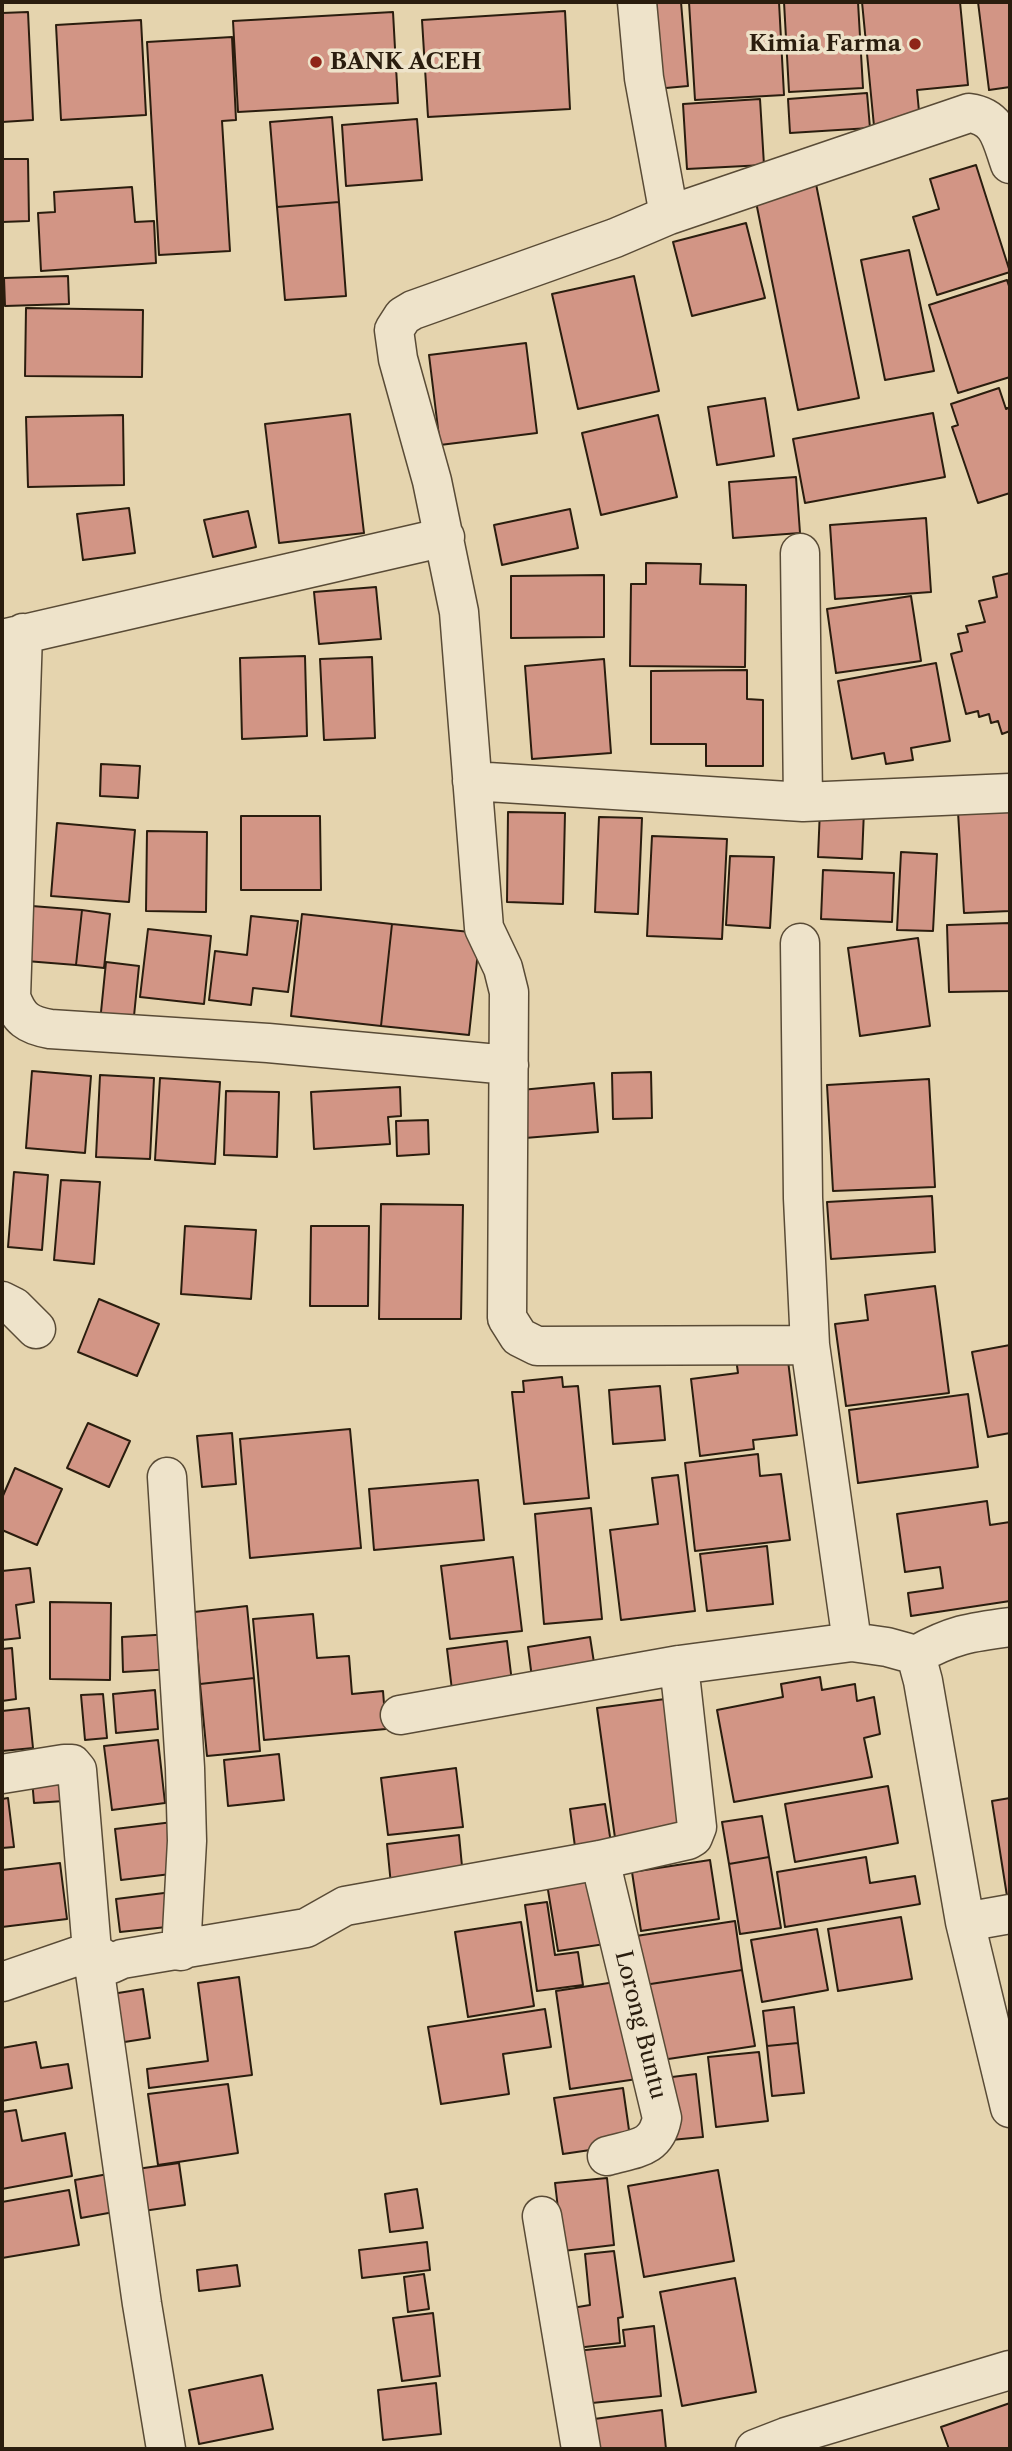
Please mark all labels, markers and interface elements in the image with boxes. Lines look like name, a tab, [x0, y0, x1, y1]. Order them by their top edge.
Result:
place label: Kimia Farma	[749, 30, 901, 58]
marker: Kimia Farma	[907, 36, 923, 52]
place label: BANK ACEH	[330, 48, 482, 76]
marker: BANK ACEH	[308, 54, 324, 70]
street label: Lorong Buntu	[608, 1948, 672, 2102]

